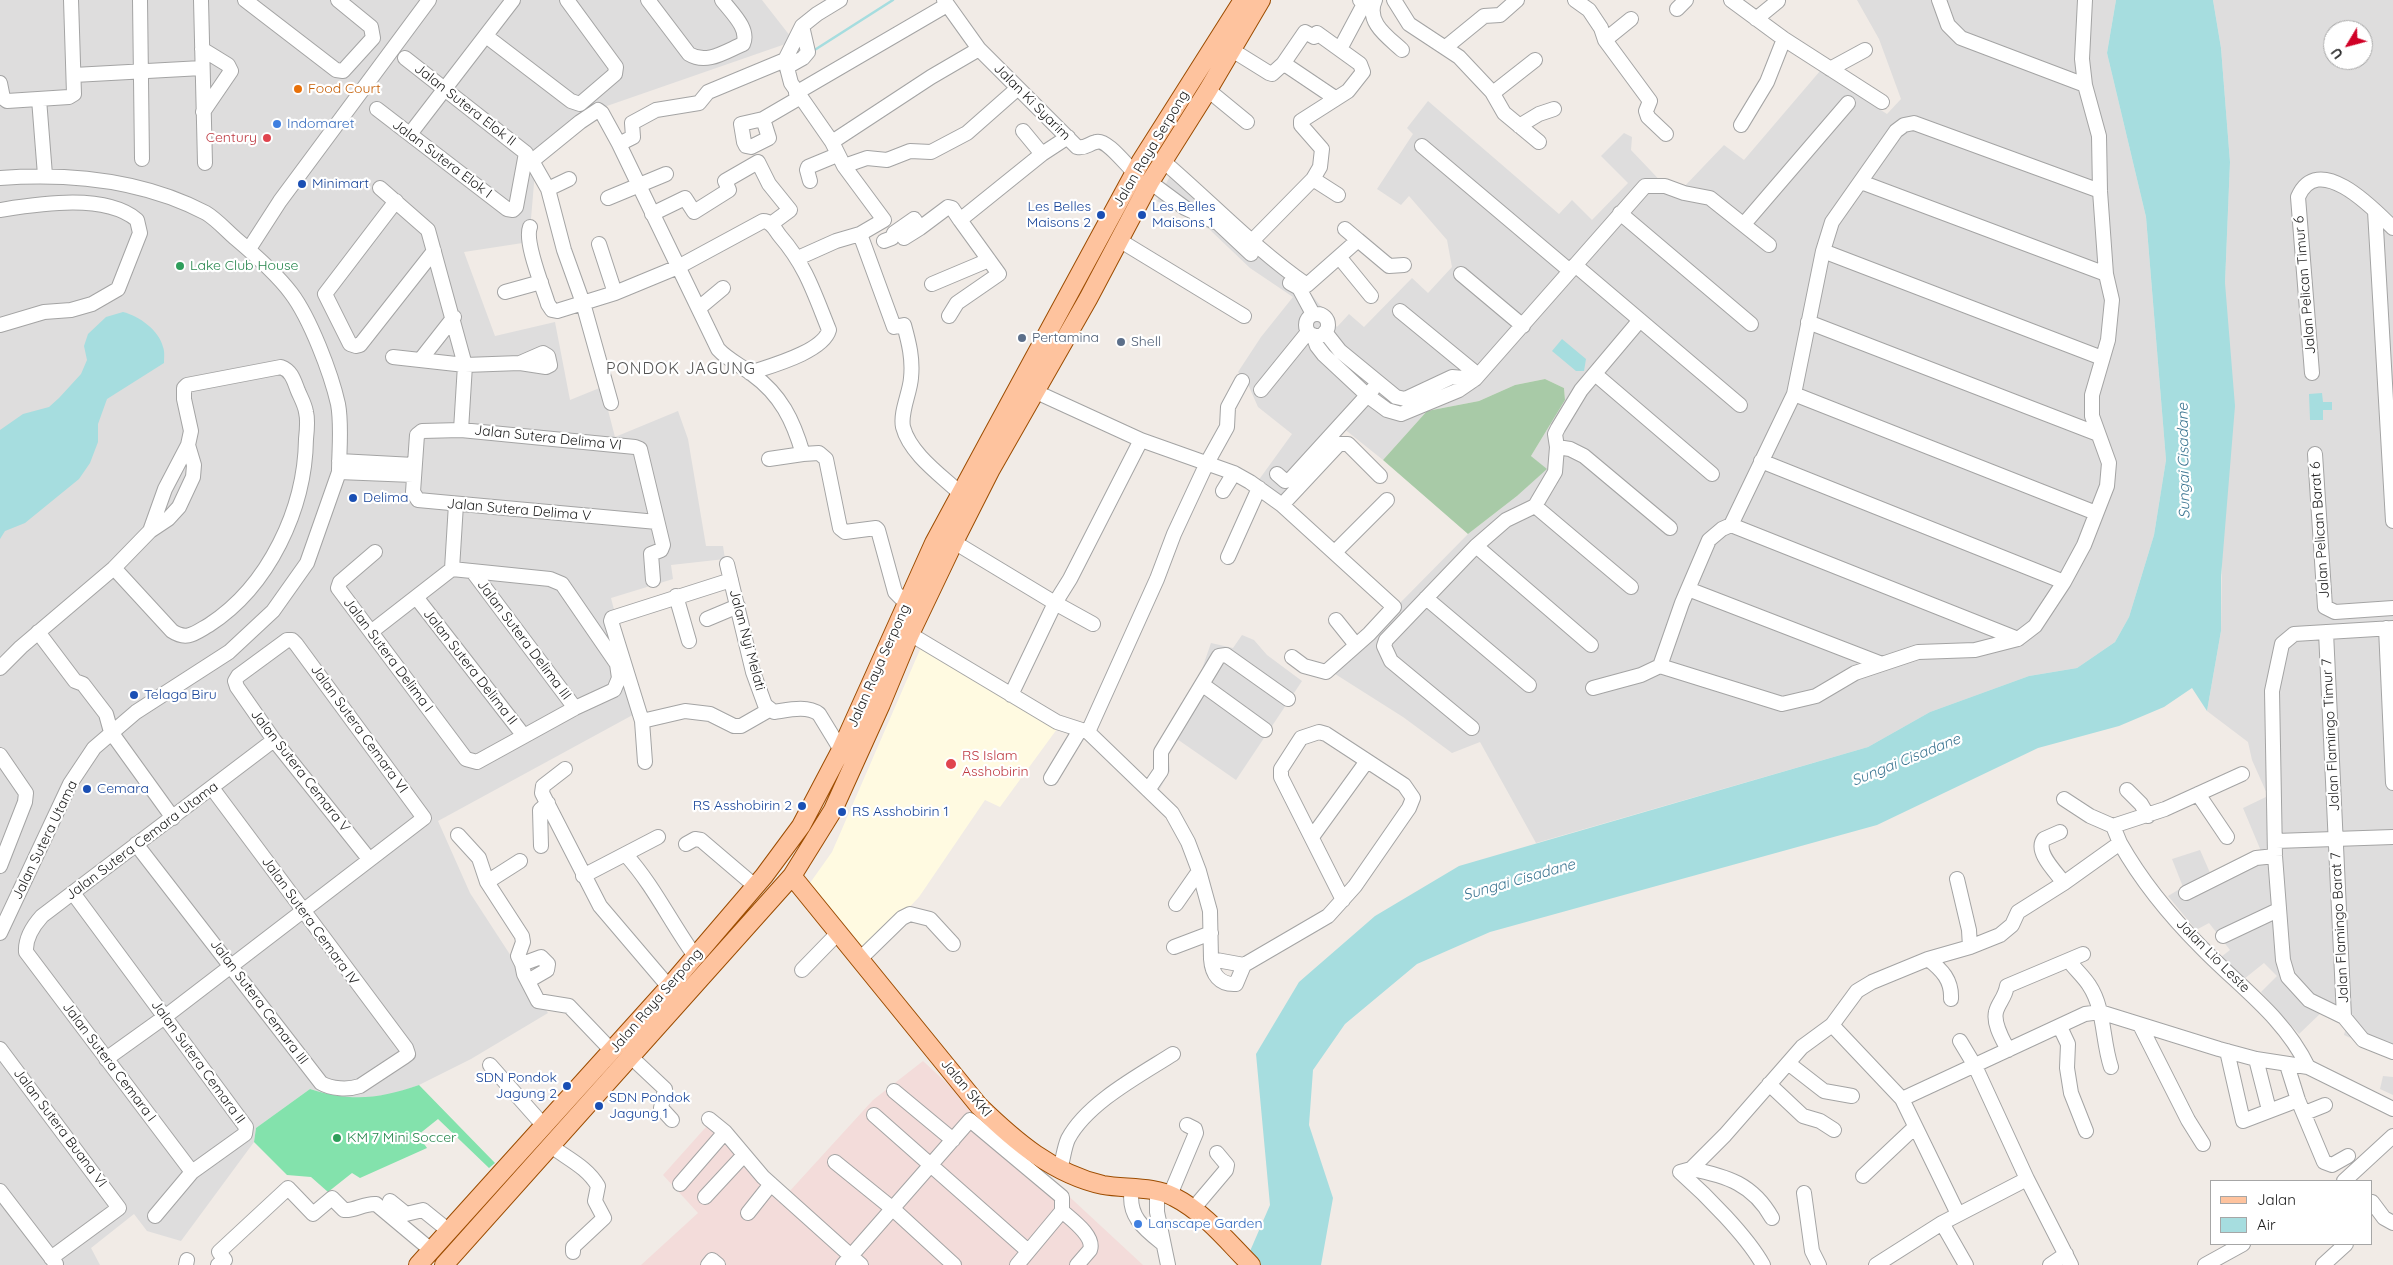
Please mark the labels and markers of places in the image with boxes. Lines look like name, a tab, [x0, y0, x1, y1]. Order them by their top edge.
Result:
place label: Food Court	[308, 81, 381, 97]
marker: Food Court	[292, 83, 304, 95]
place label: Indomaret	[287, 116, 355, 132]
marker: Indomaret	[271, 118, 283, 130]
place label: Century	[206, 130, 257, 146]
marker: Century	[261, 132, 273, 144]
place label: Minimart	[312, 176, 369, 192]
marker: Minimart	[296, 178, 308, 190]
place label: Les Belles Maisons 2	[1027, 199, 1091, 232]
place label: Les Belles Maisons 1	[1152, 199, 1216, 232]
marker: Les Belles Maisons 2	[1095, 209, 1107, 221]
marker: Les Belles Maisons 1	[1136, 209, 1148, 221]
place label: Lake Club House	[190, 258, 298, 274]
marker: Lake Club House	[174, 260, 186, 272]
place label: Pertamina	[1032, 330, 1099, 346]
marker: Pertamina	[1016, 332, 1028, 344]
place label: Shell	[1131, 334, 1161, 350]
marker: Shell	[1115, 336, 1127, 348]
place label: Delima	[363, 490, 409, 506]
marker: Delima	[347, 492, 359, 504]
place label: Telaga Biru	[144, 687, 217, 703]
marker: Telaga Biru	[128, 689, 140, 701]
place label: RS Islam Asshobirin	[962, 748, 1029, 780]
marker: RS Islam Asshobirin	[944, 757, 958, 771]
place label: Cemara	[97, 781, 149, 797]
marker: Cemara	[81, 783, 93, 795]
place label: RS Asshobirin 2	[693, 798, 792, 814]
marker: RS Asshobirin 2	[796, 800, 808, 812]
place label: RS Asshobirin 1	[852, 804, 949, 820]
marker: RS Asshobirin 1	[836, 806, 848, 818]
place label: SDN Pondok Jagung 2	[476, 1070, 557, 1102]
marker: SDN Pondok Jagung 2	[561, 1080, 573, 1092]
place label: SDN Pondok Jagung 1	[609, 1090, 690, 1122]
marker: SDN Pondok Jagung 1	[593, 1100, 605, 1112]
place label: KM 7 Mini Soccer	[347, 1130, 456, 1146]
marker: KM 7 Mini Soccer	[331, 1132, 343, 1144]
place label: Lanscape Garden	[1148, 1216, 1263, 1232]
marker: Lanscape Garden	[1132, 1218, 1144, 1230]

